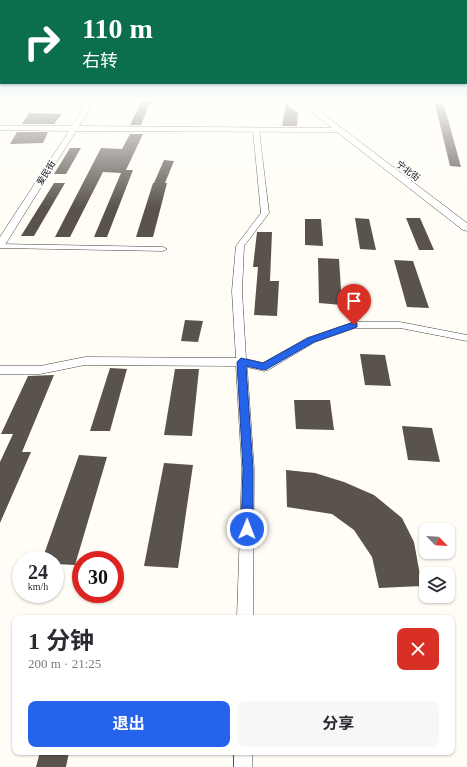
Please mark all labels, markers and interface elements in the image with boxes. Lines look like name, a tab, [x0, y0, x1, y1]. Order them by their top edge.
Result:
text: 110 m	[82, 13, 153, 44]
icon: right	[16, 16, 68, 68]
text: 右转	[82, 51, 118, 71]
street label: 爱民街	[35, 159, 57, 187]
street label: 宁北街	[394, 159, 422, 183]
pin	[337, 284, 371, 325]
icon: arrive	[343, 290, 365, 312]
position arrow	[226, 508, 268, 550]
north arrow	[419, 523, 455, 559]
map controls	[419, 523, 455, 603]
speed limit sign: 30	[72, 551, 124, 603]
text: 24	[28, 561, 48, 583]
button: layers	[419, 567, 455, 603]
text: km/h	[28, 581, 48, 592]
text: 1 分钟	[28, 628, 94, 654]
button: close	[397, 628, 439, 670]
text: 200 m · 21:25	[28, 656, 101, 671]
button: 退出	[28, 701, 230, 747]
button: 分享	[238, 701, 439, 747]

